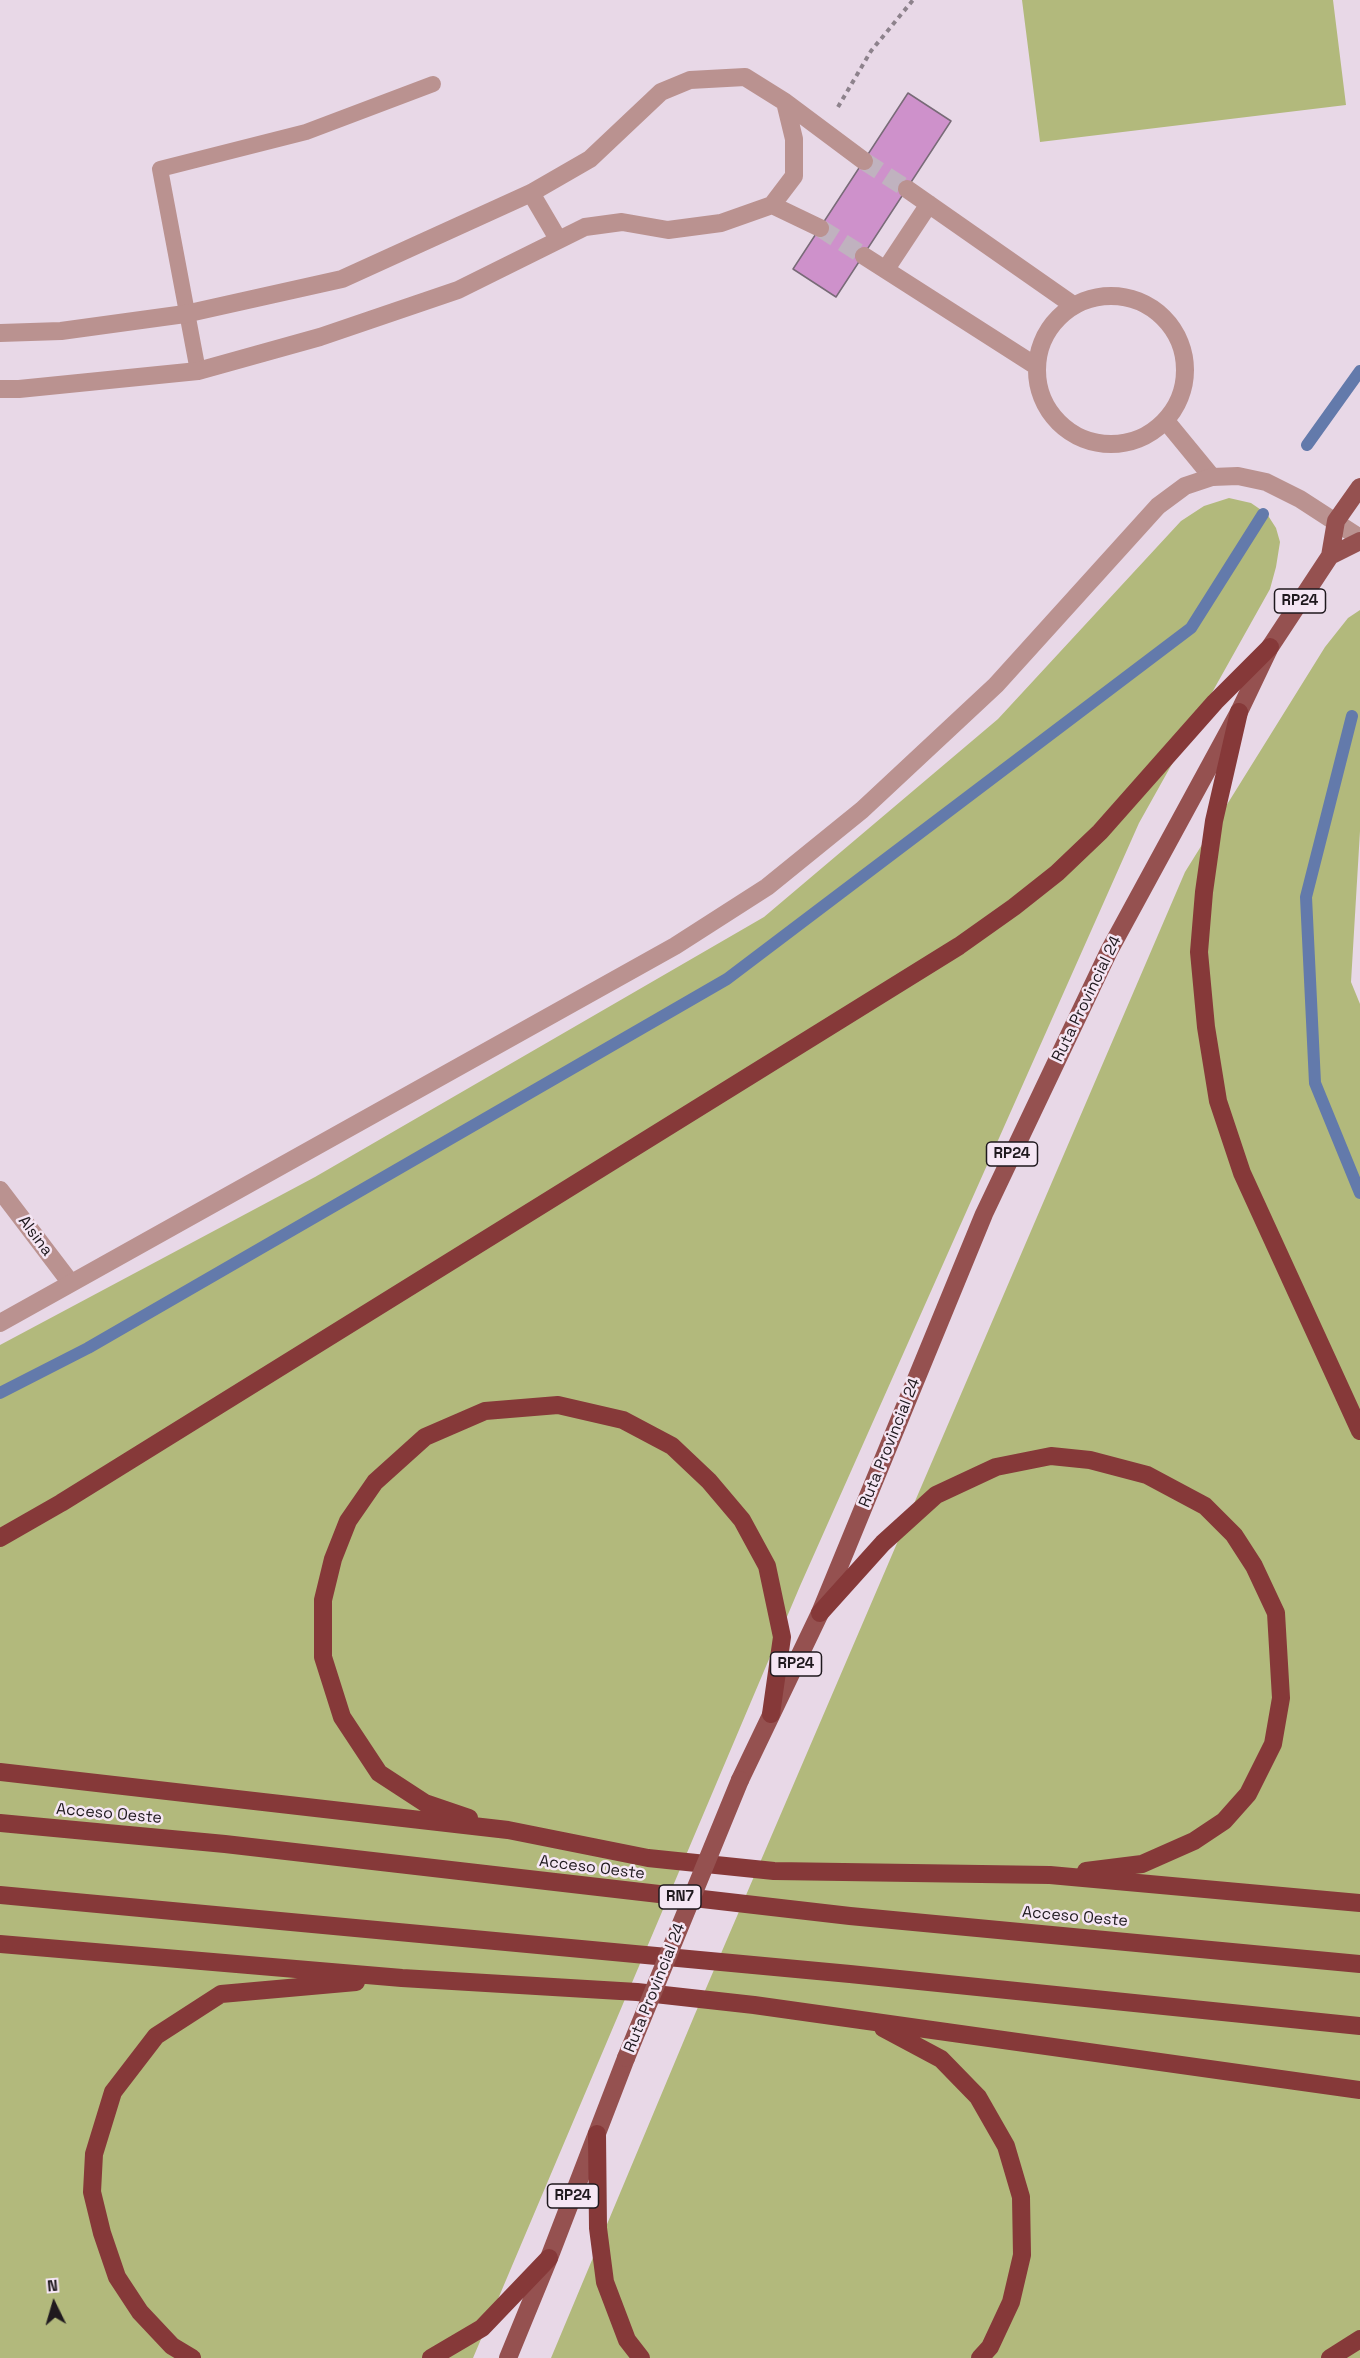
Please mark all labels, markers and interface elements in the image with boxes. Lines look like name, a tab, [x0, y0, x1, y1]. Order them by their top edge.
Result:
road number: RP24	[1274, 589, 1326, 613]
street label: Ruta Provincial 24	[1048, 933, 1126, 1065]
road number: RP24	[986, 1142, 1038, 1166]
street label: Alsina	[14, 1212, 56, 1260]
street label: Ruta Provincial 24	[855, 1376, 925, 1510]
road number: RP24	[770, 1652, 822, 1676]
street label: Acceso Oeste	[55, 1800, 163, 1828]
street label: Acceso Oeste	[538, 1852, 646, 1884]
road number: RN7	[659, 1885, 701, 1909]
street label: Acceso Oeste	[1021, 1903, 1129, 1931]
street label: Ruta Provincial 24	[620, 1921, 690, 2055]
road number: RP24	[548, 2184, 598, 2208]
north arrow	[24, 2274, 84, 2334]
text: N	[46, 2275, 59, 2296]

